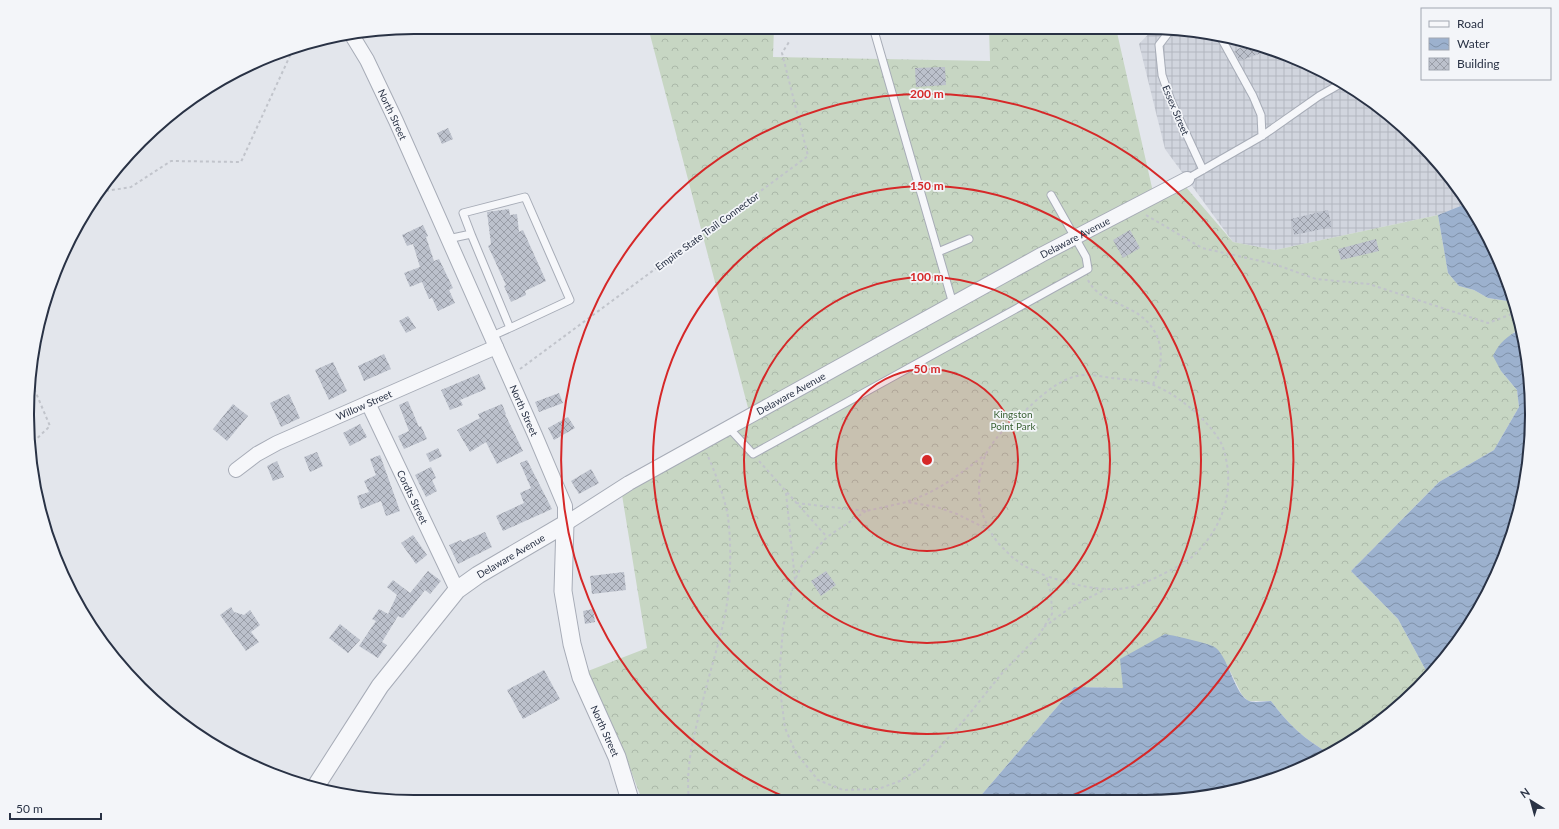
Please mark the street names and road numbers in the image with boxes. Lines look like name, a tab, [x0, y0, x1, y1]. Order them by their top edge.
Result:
street label: Essex Street	[1160, 83, 1192, 137]
street label: North Street	[376, 87, 410, 142]
street label: Empire State Trail Connector	[653, 189, 761, 273]
street label: Delaware Avenue	[1038, 214, 1112, 261]
street label: Delaware Avenue	[754, 369, 827, 417]
street label: North Street	[508, 383, 541, 438]
street label: Willow Street	[334, 387, 394, 422]
street label: Cordts Street	[395, 468, 431, 526]
street label: Delaware Avenue	[474, 531, 547, 581]
street label: North Street	[588, 703, 622, 759]

